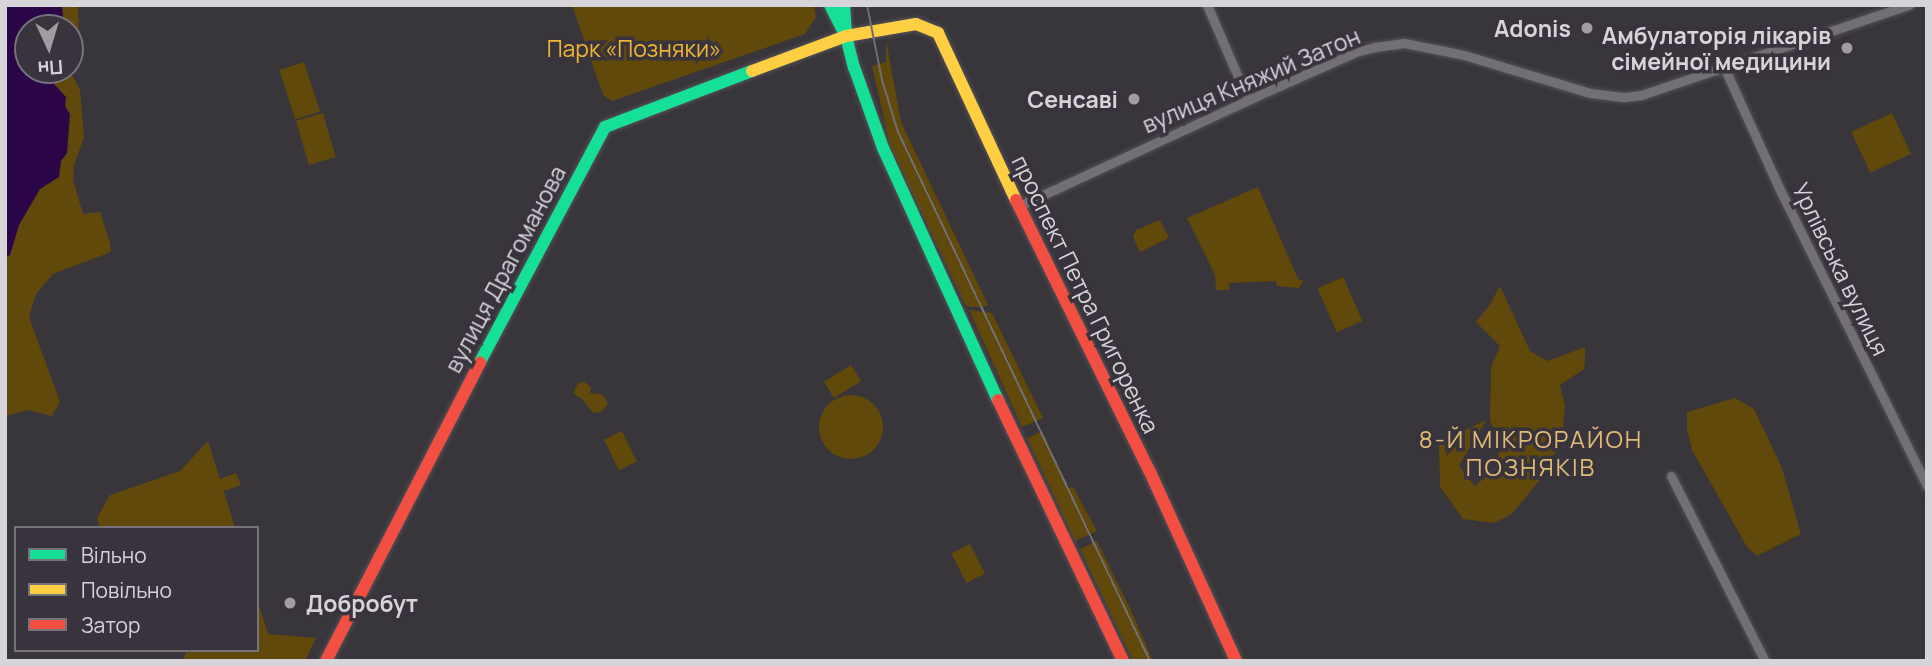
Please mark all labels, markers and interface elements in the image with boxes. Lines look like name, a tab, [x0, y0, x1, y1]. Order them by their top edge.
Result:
north arrow	[14, 14, 84, 84]
place label: Adonis	[1494, 14, 1571, 42]
marker: Adonis	[1577, 18, 1597, 38]
place label: Амбулаторія лікарів сімейної медицини	[1602, 21, 1831, 75]
street label: вулиця Княжий Затон	[1138, 22, 1364, 138]
park label: Парк «Позняки»	[547, 34, 721, 62]
marker: Амбулаторія лікарів сімейної медицини	[1837, 38, 1857, 58]
text: Пн	[37, 54, 64, 82]
place label: Сенсаві	[1027, 85, 1118, 113]
marker: Сенсаві	[1124, 89, 1144, 109]
street label: проспект Петра Григоренка	[1007, 151, 1165, 437]
street label: вулиця Драгоманова	[439, 161, 571, 377]
street label: Урлівська вулиця	[1787, 178, 1895, 360]
district label: 8-Й МІКРОРАЙОН ПОЗНЯКІВ	[1420, 425, 1642, 481]
legend	[14, 526, 259, 652]
text: Вільно	[81, 541, 147, 569]
text: Повільно	[81, 576, 172, 604]
place label: Добробут	[306, 589, 418, 617]
marker: Добробут	[280, 593, 300, 613]
text: Затор	[81, 611, 140, 639]

